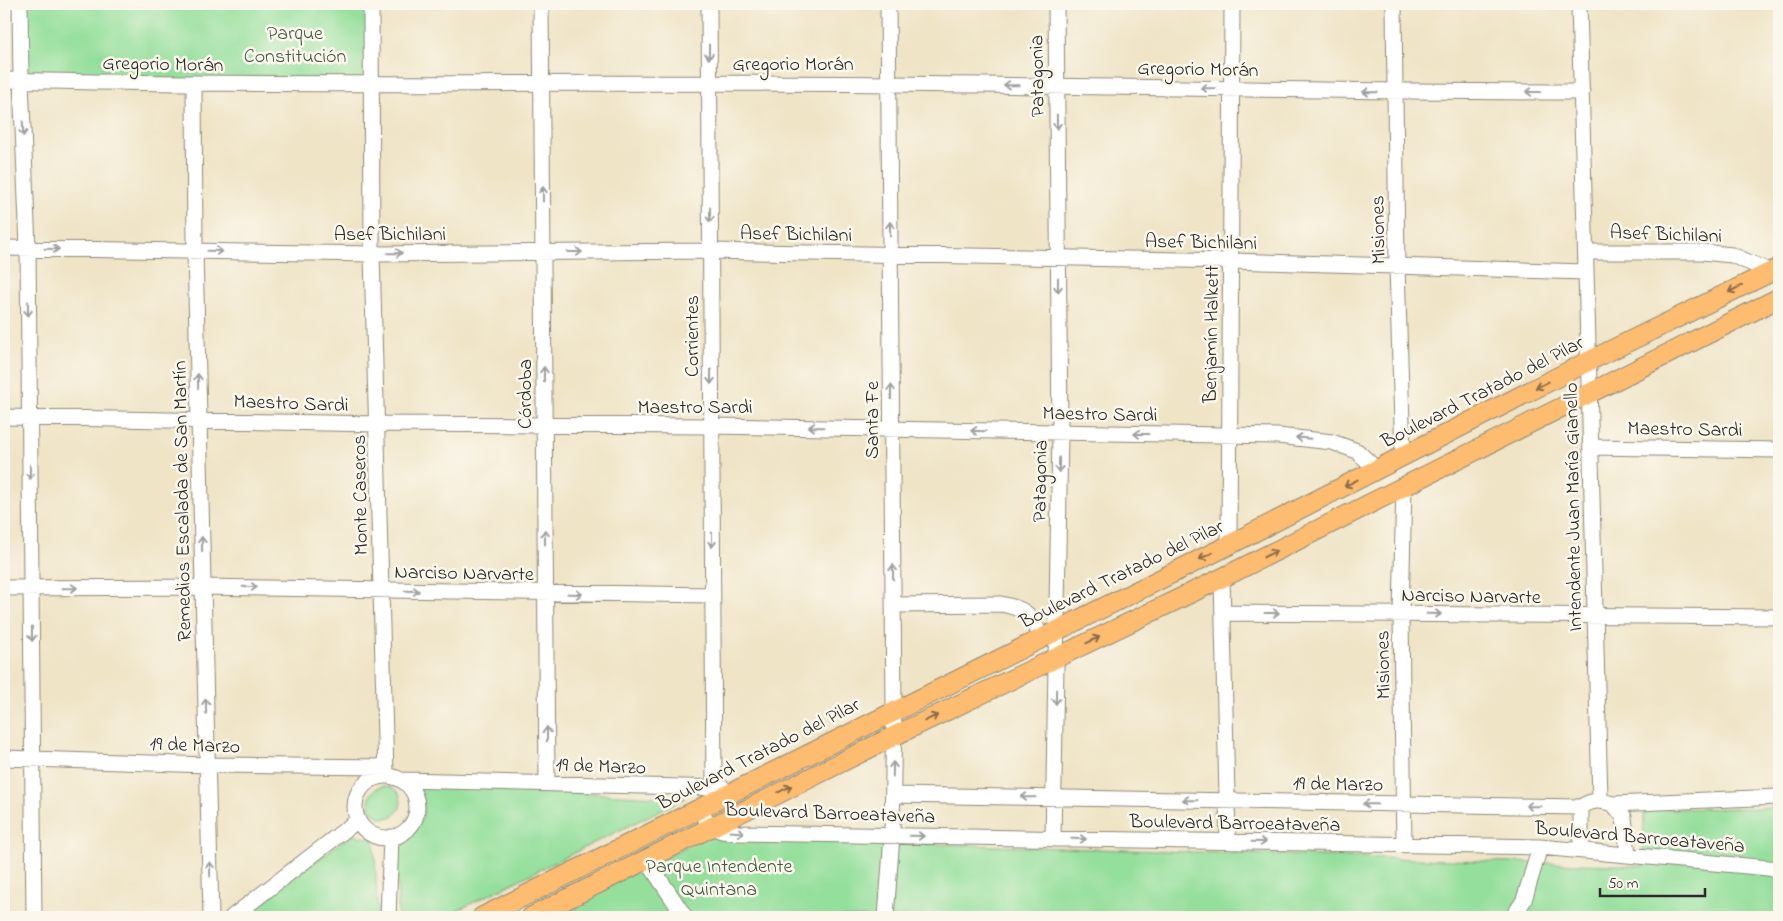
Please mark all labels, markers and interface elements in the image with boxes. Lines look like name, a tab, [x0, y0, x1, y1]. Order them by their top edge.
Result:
park label: Parque Constitución	[244, 20, 346, 72]
street label: Patagonia	[1023, 35, 1055, 117]
one-way arrow	[704, 44, 714, 60]
street label: Gregorio Morán	[102, 50, 224, 82]
street label: Gregorio Morán	[732, 51, 854, 81]
street label: Gregorio Morán	[1137, 55, 1259, 87]
one-way arrow	[1003, 81, 1019, 90]
one-way arrow	[1200, 83, 1216, 93]
one-way arrow	[1363, 87, 1379, 96]
one-way arrow	[1525, 87, 1542, 97]
one-way arrow	[1052, 114, 1062, 130]
one-way arrow	[18, 121, 27, 137]
one-way arrow	[538, 187, 548, 203]
street label: Misiones	[1364, 195, 1395, 265]
one-way arrow	[705, 206, 715, 223]
street label: Asef Bichilani	[1609, 219, 1723, 252]
street label: Asef Bichilani	[740, 220, 852, 251]
street label: Asef Bichilani	[334, 221, 446, 250]
one-way arrow	[885, 222, 895, 238]
street label: Asef Bichilani	[1145, 228, 1257, 259]
one-way arrow	[44, 244, 60, 253]
one-way arrow	[206, 246, 223, 256]
one-way arrow	[567, 247, 583, 256]
one-way arrow	[386, 248, 403, 258]
street label: Benjamín Halkett	[1197, 265, 1228, 404]
one-way arrow	[1053, 276, 1063, 293]
one-way arrow	[1728, 285, 1743, 294]
street label: Corrientes	[679, 295, 708, 377]
one-way arrow	[24, 301, 33, 317]
street label: Boulevard Tratado del Pilar	[1376, 329, 1590, 457]
street label: Córdoba	[512, 359, 541, 429]
street label: Remedios Escalada de San Martín	[167, 360, 200, 642]
one-way arrow	[539, 367, 549, 383]
one-way arrow	[706, 369, 716, 385]
one-way arrow	[193, 373, 203, 390]
one-way arrow	[1535, 380, 1550, 390]
street label: Santa Fe	[859, 381, 888, 459]
street label: Intendente Juan María Gianello	[1558, 382, 1591, 632]
one-way arrow	[886, 384, 896, 400]
street label: Maestro Sardi	[233, 388, 349, 421]
street label: Maestro Sardi	[637, 394, 753, 423]
street label: Maestro Sardi	[1042, 400, 1158, 431]
street label: Maestro Sardi	[1627, 415, 1743, 446]
one-way arrow	[808, 422, 824, 432]
one-way arrow	[970, 426, 986, 436]
one-way arrow	[1133, 429, 1149, 439]
one-way arrow	[1295, 433, 1311, 442]
street label: Monte Caseros	[346, 434, 377, 556]
street label: Patagonia	[1026, 440, 1058, 522]
one-way arrow	[1054, 456, 1064, 473]
one-way arrow	[25, 463, 35, 479]
one-way arrow	[1344, 478, 1359, 488]
street label: Boulevard Tratado del Pilar	[1014, 513, 1230, 638]
one-way arrow	[540, 529, 550, 546]
one-way arrow	[707, 532, 717, 548]
one-way arrow	[197, 536, 207, 552]
one-way arrow	[1263, 549, 1278, 559]
one-way arrow	[1199, 552, 1214, 561]
street label: Narciso Narvarte	[394, 559, 534, 590]
one-way arrow	[888, 564, 897, 580]
street label: Narciso Narvarte	[1401, 582, 1541, 613]
one-way arrow	[62, 583, 78, 593]
one-way arrow	[242, 583, 258, 592]
one-way arrow	[404, 586, 420, 595]
one-way arrow	[566, 589, 583, 599]
one-way arrow	[1263, 608, 1279, 618]
one-way arrow	[1426, 609, 1442, 619]
one-way arrow	[27, 626, 36, 642]
street label: Misiones	[1369, 630, 1400, 700]
one-way arrow	[1085, 635, 1100, 645]
one-way arrow	[1051, 689, 1061, 705]
street label: Boulevard Tratado del Pilar	[652, 691, 866, 819]
one-way arrow	[201, 698, 211, 714]
one-way arrow	[923, 713, 938, 723]
one-way arrow	[542, 727, 552, 743]
street label: 19 de Marzo	[149, 730, 241, 763]
street label: 19 de Marzo	[555, 751, 647, 784]
one-way arrow	[888, 762, 898, 778]
street label: 19 de Marzo	[1292, 770, 1383, 801]
one-way arrow	[777, 784, 792, 794]
one-way arrow	[1020, 793, 1036, 802]
street label: Boulevard Barroeataveña	[723, 796, 936, 833]
one-way arrow	[1182, 796, 1198, 805]
one-way arrow	[1362, 799, 1378, 808]
one-way arrow	[1525, 802, 1541, 811]
street label: Boulevard Barroeataveña	[1128, 808, 1341, 841]
street label: Boulevard Barroeataveña	[1533, 815, 1746, 862]
one-way arrow	[729, 828, 745, 837]
one-way arrow	[908, 831, 925, 841]
one-way arrow	[1071, 834, 1087, 844]
one-way arrow	[1251, 837, 1267, 847]
park label: Parque Intendente Quintana	[646, 853, 792, 905]
one-way arrow	[205, 861, 215, 877]
scale bar	[1600, 866, 1706, 898]
text: 50 m	[1608, 873, 1639, 895]

